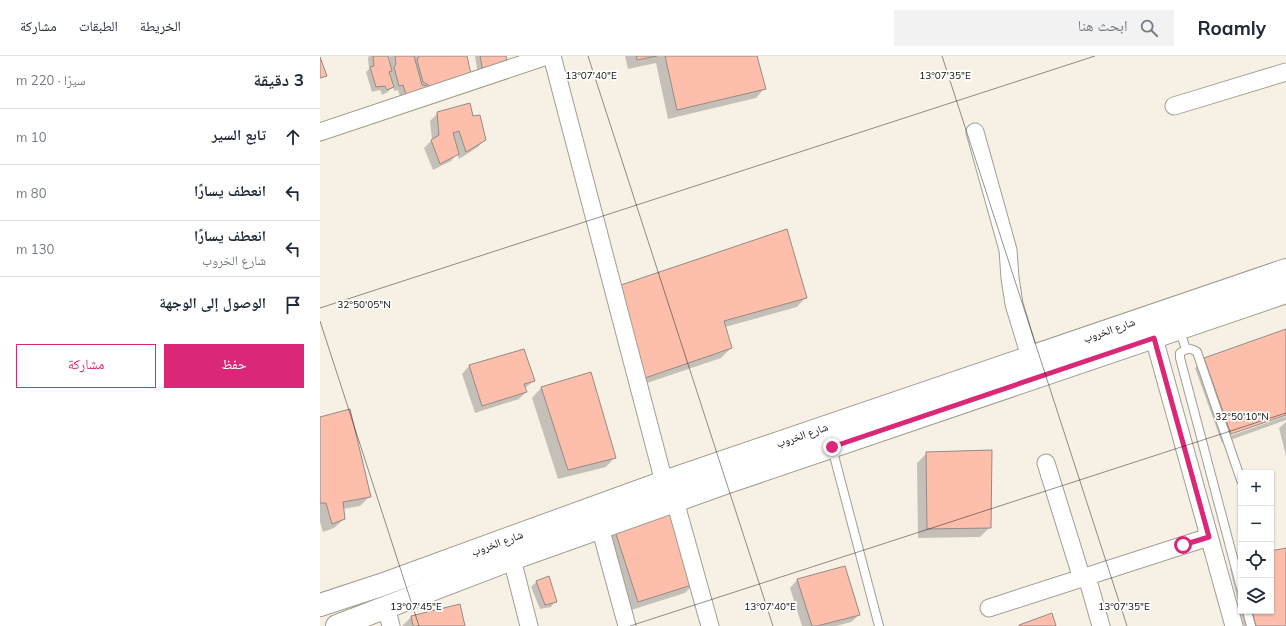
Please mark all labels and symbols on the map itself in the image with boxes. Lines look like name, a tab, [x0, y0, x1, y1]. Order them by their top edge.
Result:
text: 13°07'40"E	[565, 69, 617, 82]
text: 13°07'35"E	[919, 69, 971, 82]
text: 32°50'05"N	[337, 298, 391, 311]
street label: شارع الخروب	[1081, 315, 1137, 345]
text: 32°50'10"N	[1215, 410, 1269, 423]
street label: شارع الخروب	[774, 420, 830, 450]
route end	[823, 438, 841, 456]
street label: شارع الخروب	[469, 527, 525, 559]
route start	[1174, 536, 1192, 554]
text: 13°07'45"E	[390, 600, 442, 613]
text: 13°07'40"E	[744, 600, 796, 613]
text: 13°07'35"E	[1098, 600, 1150, 613]

